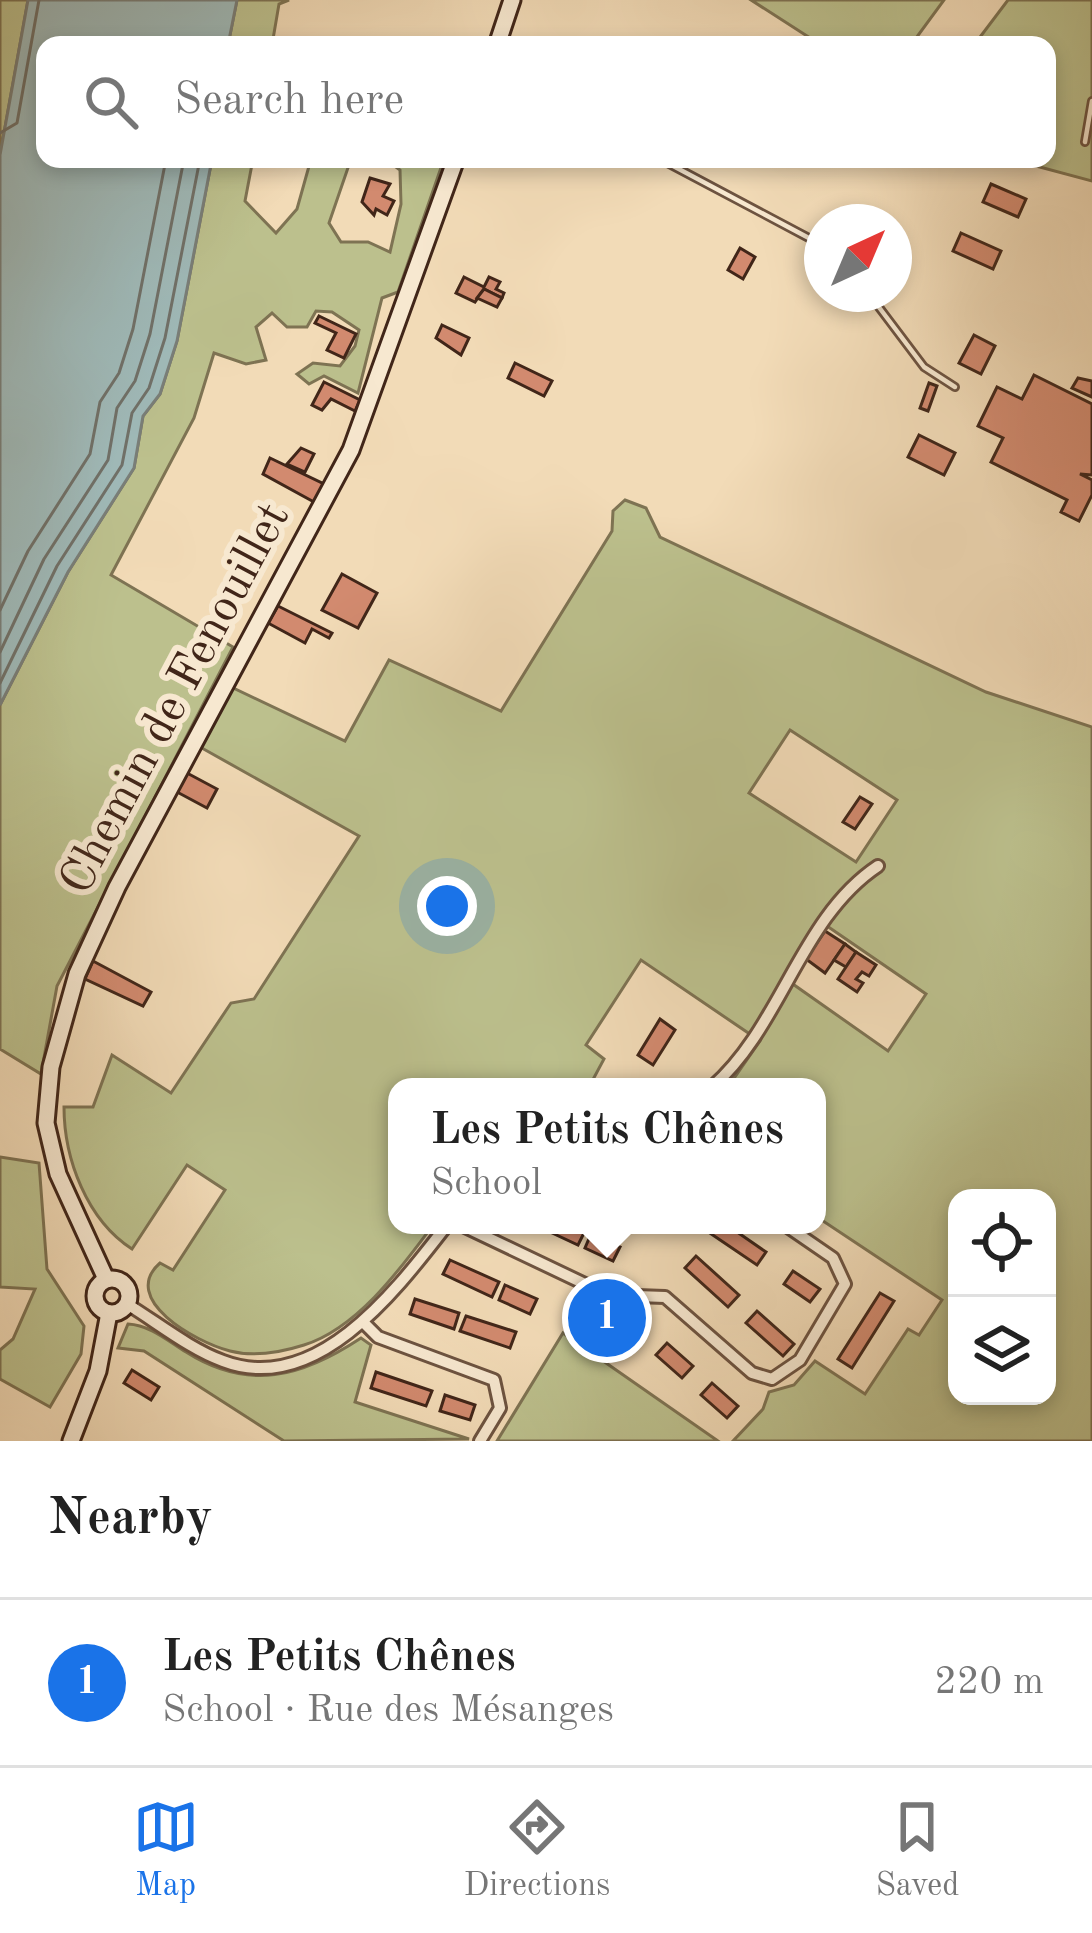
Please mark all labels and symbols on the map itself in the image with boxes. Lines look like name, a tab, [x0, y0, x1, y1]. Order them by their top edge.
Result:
north arrow	[804, 204, 912, 312]
street label: Chemin de Fenouillet	[53, 495, 299, 903]
your location	[417, 876, 477, 936]
pin: 1	[568, 1273, 646, 1363]

